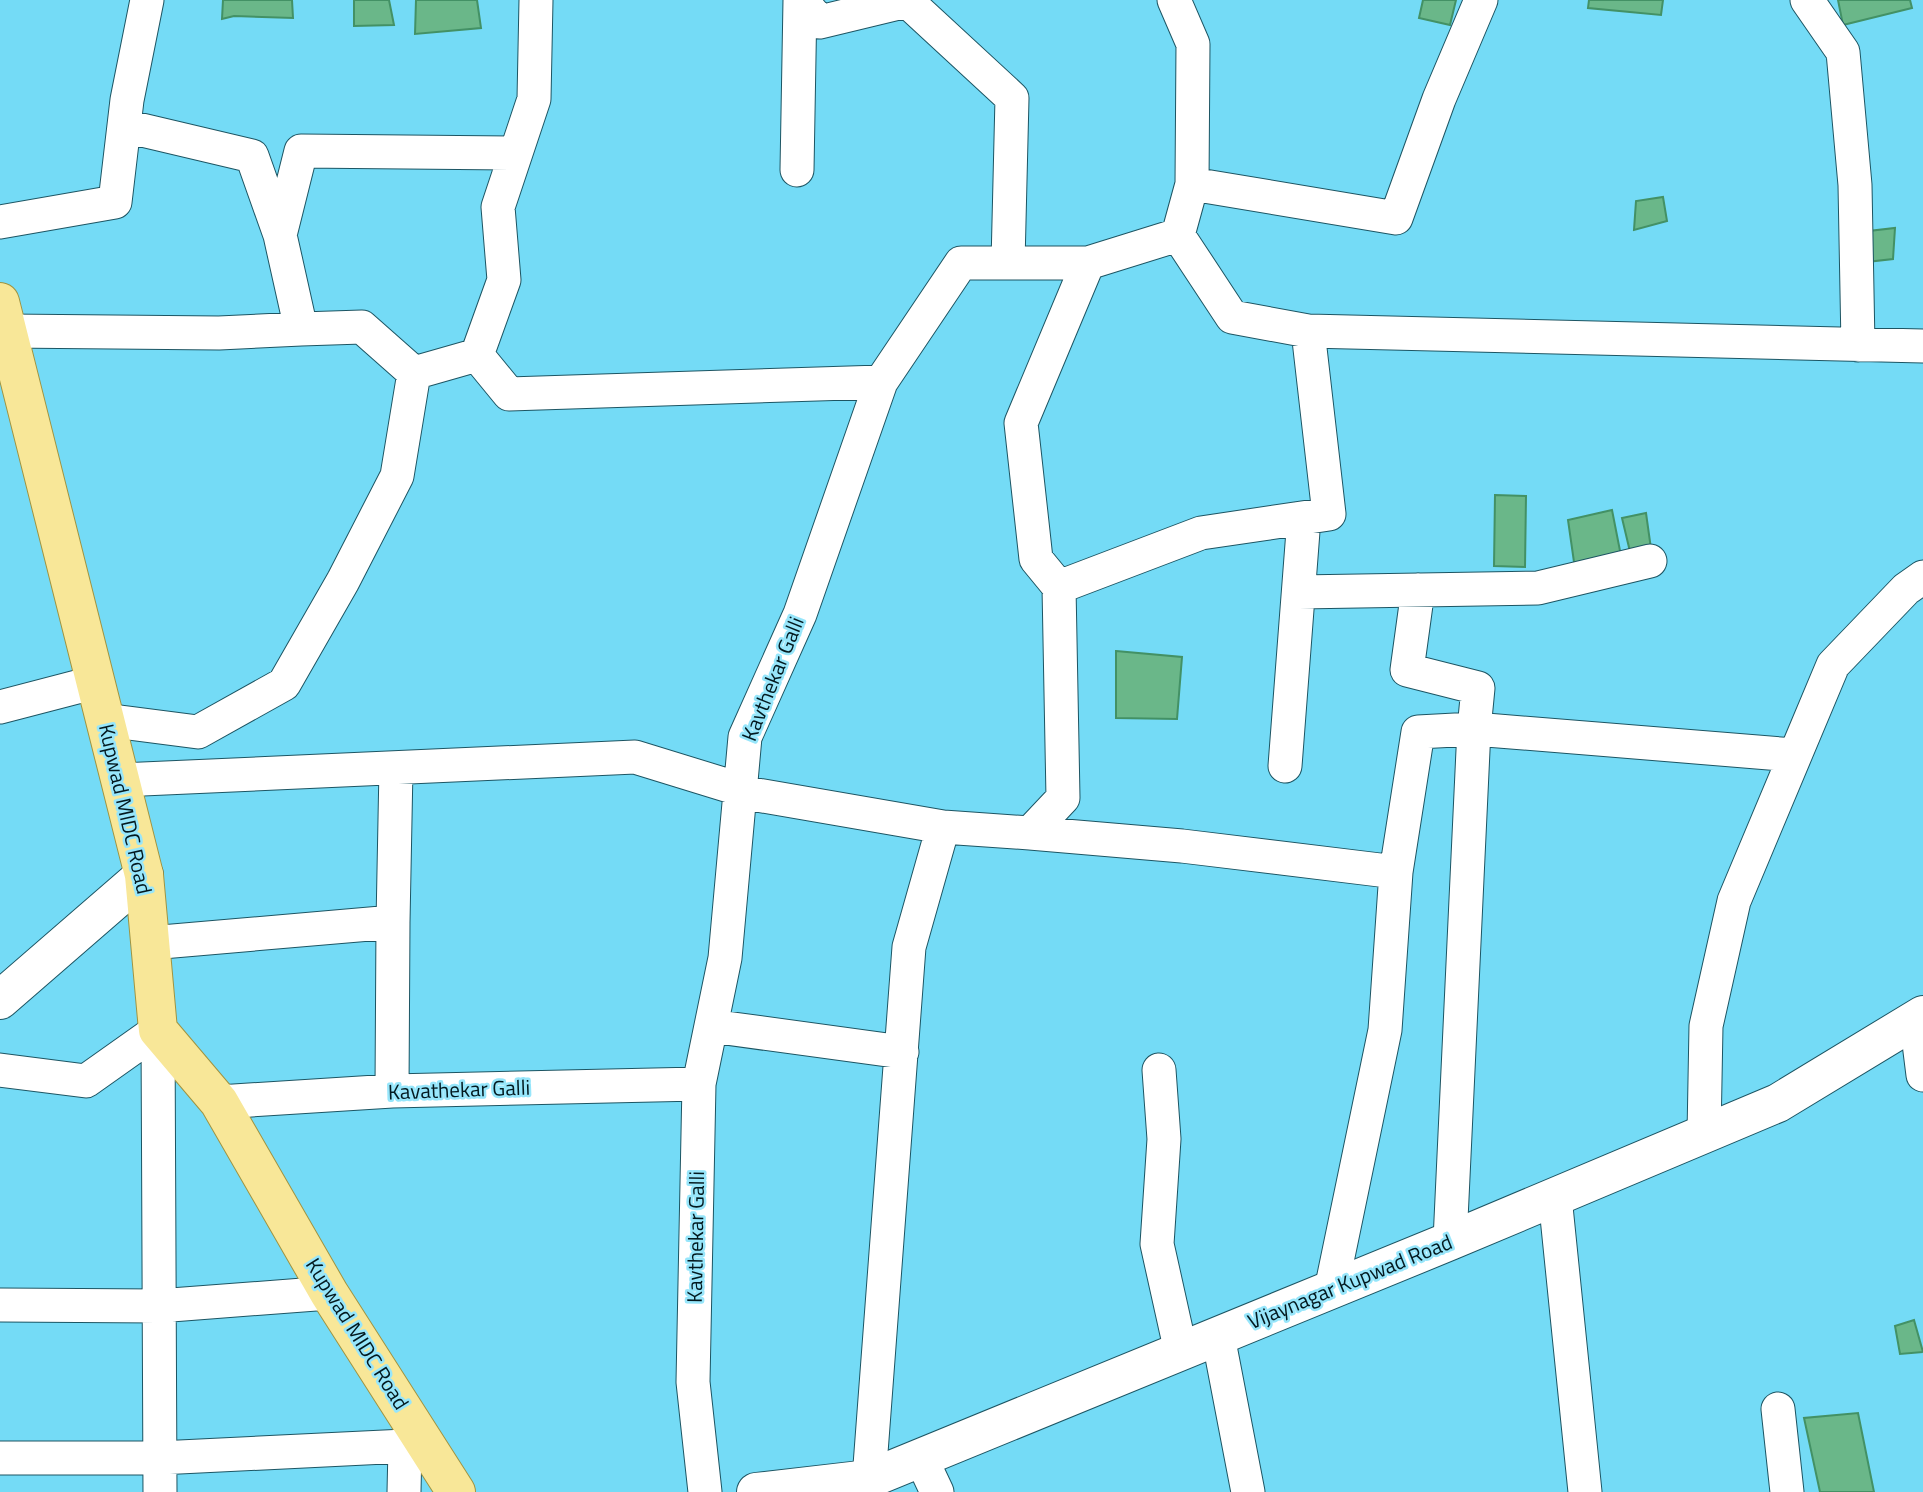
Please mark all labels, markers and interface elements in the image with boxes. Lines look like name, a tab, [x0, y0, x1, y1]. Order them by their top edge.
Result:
street label: Kavthekar Galli	[733, 611, 812, 746]
street label: Kupwad MIDC Road	[91, 721, 161, 897]
street label: Kavathekar Galli	[387, 1071, 531, 1107]
street label: Kavthekar Galli	[678, 1171, 712, 1303]
street label: Vijaynagar Kupwad Road	[1242, 1225, 1457, 1337]
street label: Kupwad MIDC Road	[298, 1251, 417, 1416]

